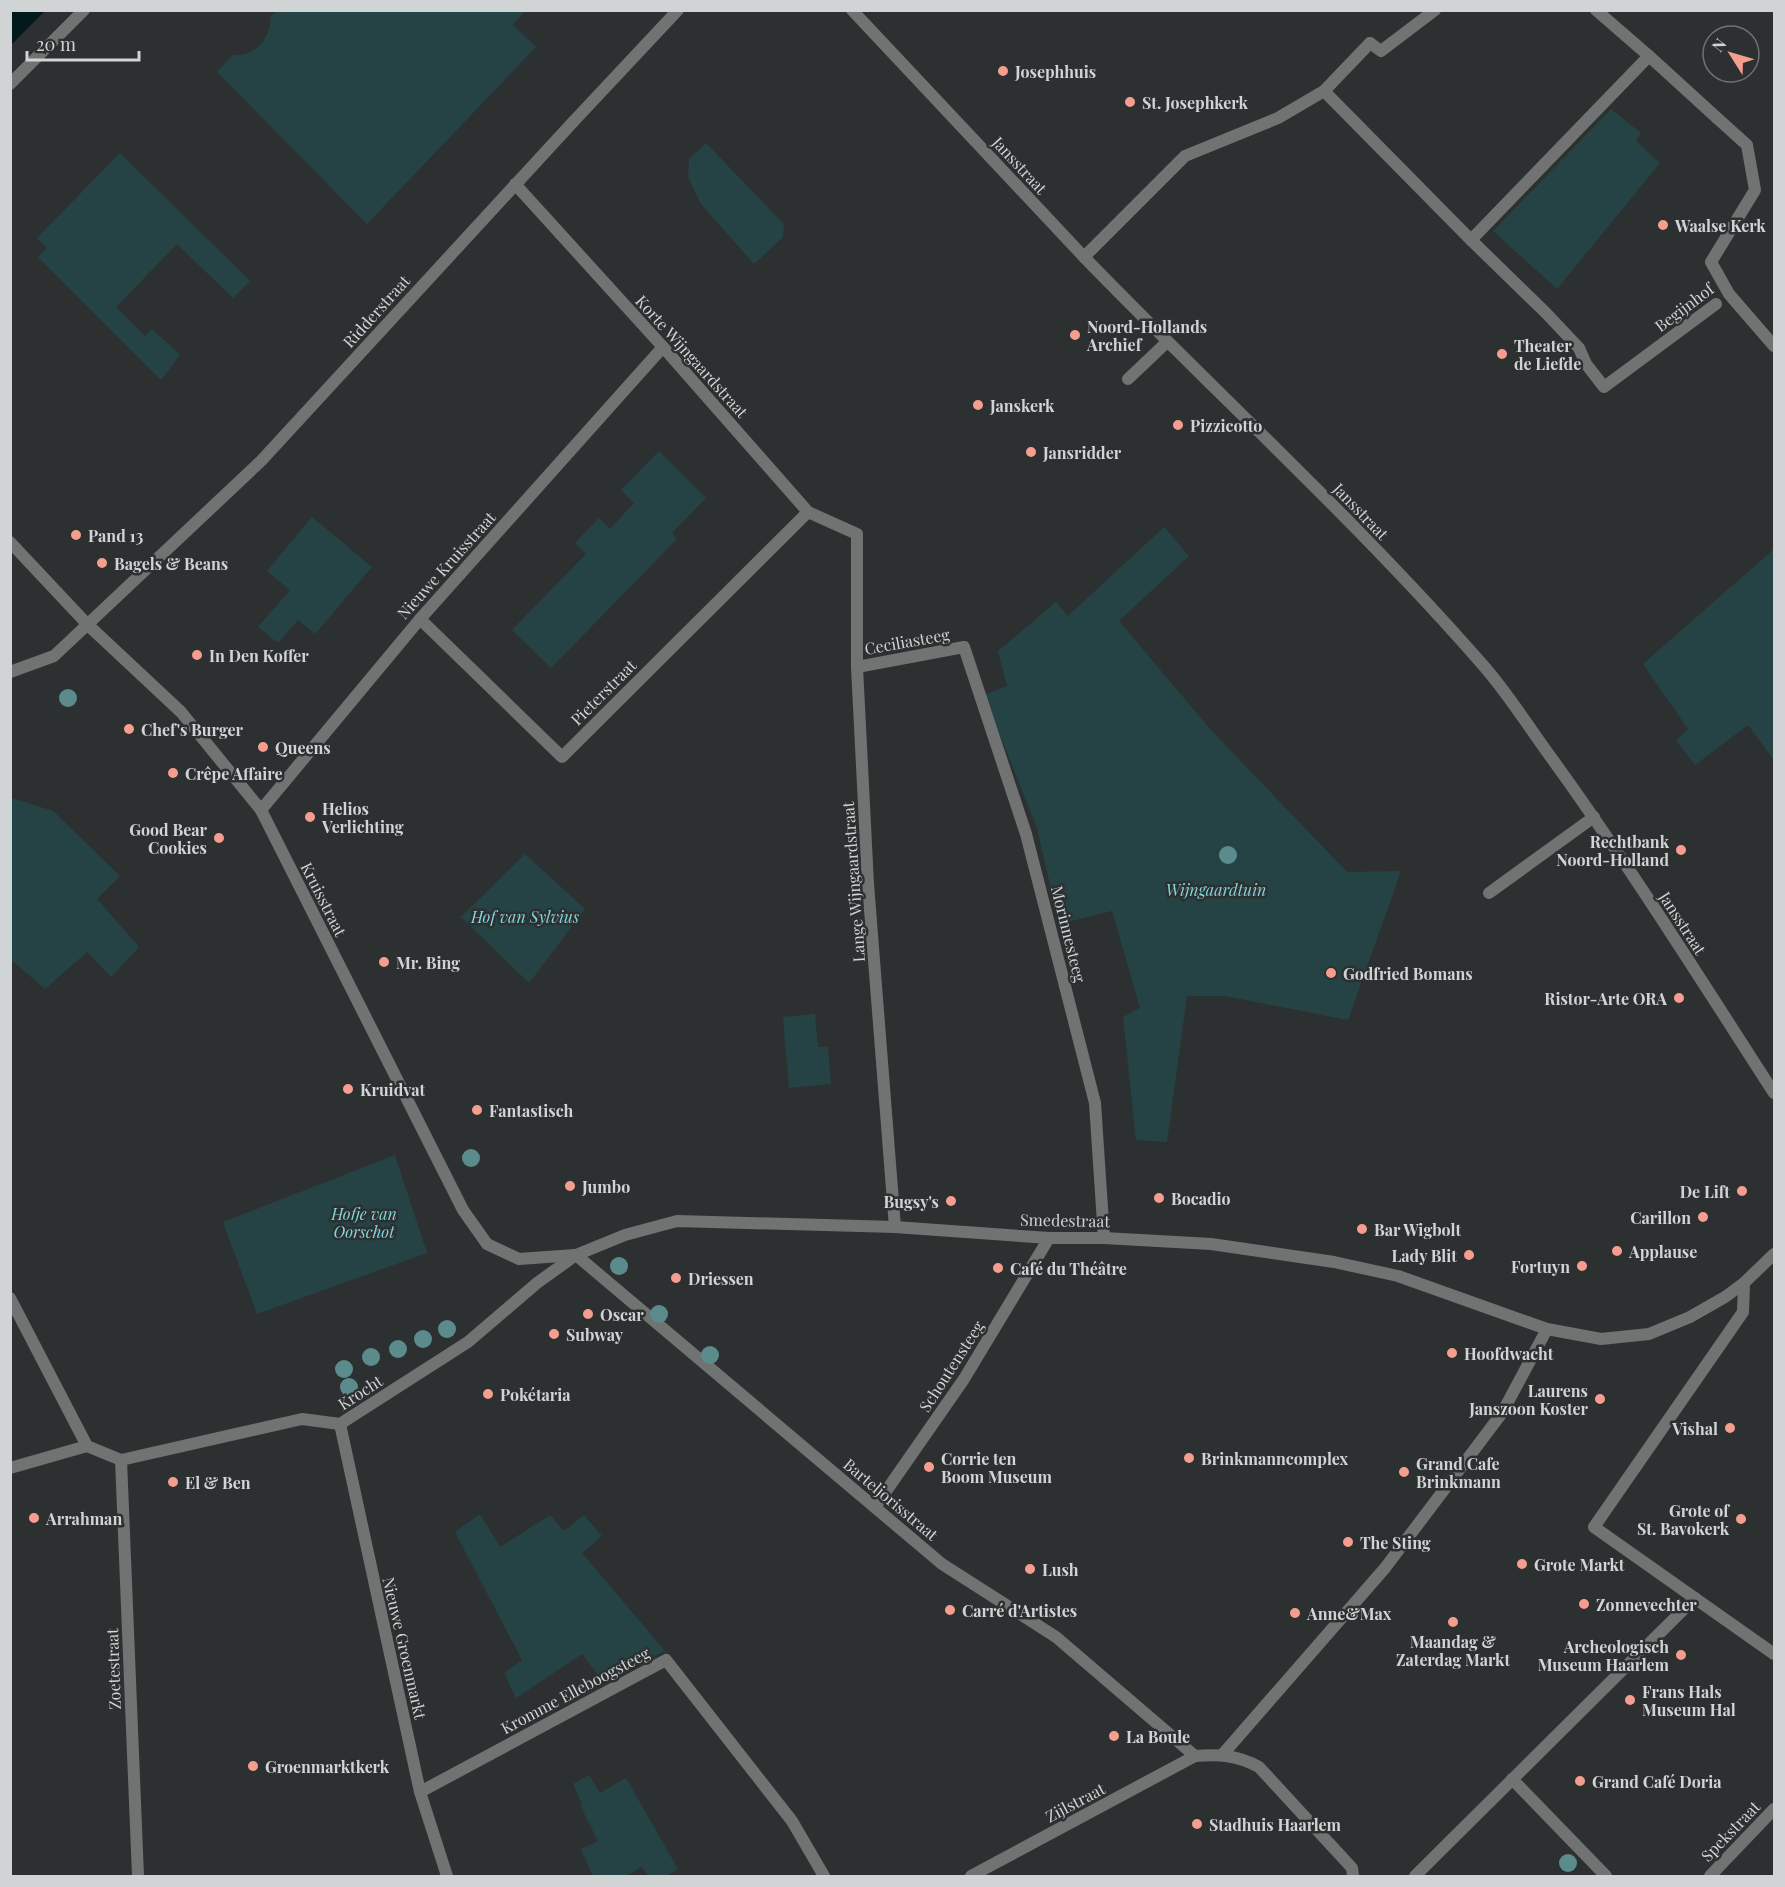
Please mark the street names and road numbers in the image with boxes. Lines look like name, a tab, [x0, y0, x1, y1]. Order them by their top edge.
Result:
street label: Jansstraat	[987, 131, 1052, 198]
street label: Ridderstraat	[338, 270, 414, 352]
street label: Begijnhof	[1650, 277, 1719, 336]
street label: Korte Wijngaardstraat	[631, 290, 753, 422]
street label: Jansstraat	[1328, 477, 1393, 544]
street label: Nieuwe Kruisstraat	[392, 507, 500, 623]
street label: Ceciliasteeg	[863, 623, 952, 659]
street label: Pieterstraat	[566, 654, 641, 729]
street label: Lange Wijngaardstraat	[837, 801, 869, 963]
street label: Kruisstraat	[296, 858, 352, 940]
street label: Morinnesteeg	[1047, 883, 1091, 985]
street label: Jansstraat	[1654, 887, 1711, 959]
street label: Smedestraat	[1020, 1209, 1110, 1231]
street label: Schoutensteeg	[914, 1316, 989, 1416]
street label: Krocht	[334, 1370, 387, 1414]
street label: Barteljorisstraat	[839, 1453, 943, 1545]
street label: Nieuwe Groenmarkt	[378, 1575, 432, 1721]
street label: Zoetestraat	[101, 1628, 125, 1710]
street label: Kromme Elleboogsteeg	[497, 1642, 654, 1738]
street label: Zijlstraat	[1042, 1777, 1109, 1826]
street label: Spekstraat	[1696, 1796, 1764, 1866]

